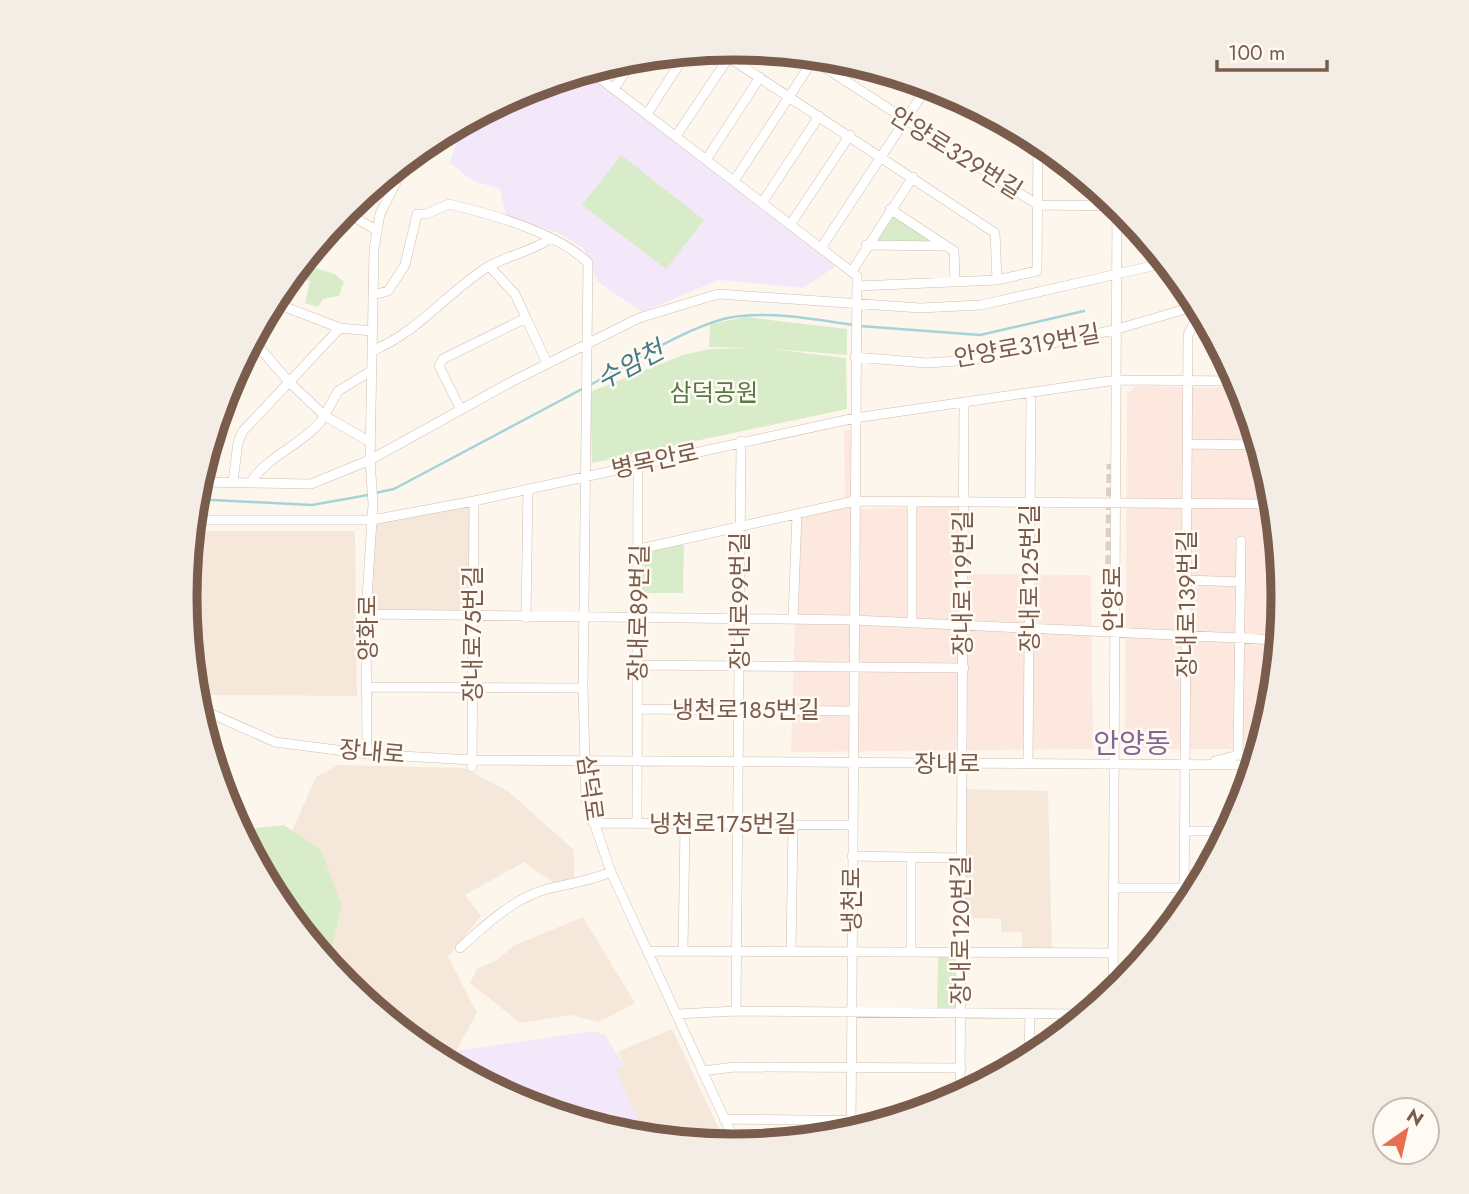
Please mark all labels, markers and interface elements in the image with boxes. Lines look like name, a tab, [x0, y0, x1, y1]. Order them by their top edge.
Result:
scale bar	[1217, 28, 1327, 72]
text: 100 m	[1228, 38, 1285, 68]
street label: 안양로329번길	[883, 98, 1030, 207]
street label: 안양로319번길	[951, 315, 1103, 376]
water label: 수암천	[589, 330, 673, 399]
park label: 삼덕공원	[670, 375, 758, 410]
street label: 병목안로	[608, 434, 702, 487]
street label: 장내로125번길	[1012, 504, 1047, 652]
street label: 장내로119번길	[945, 510, 980, 656]
street label: 장내로139번길	[1169, 530, 1204, 678]
street label: 장내로99번길	[722, 532, 757, 670]
street label: 장내로89번길	[620, 544, 657, 682]
street label: 장내로75번길	[455, 566, 490, 702]
street label: 안양로	[1095, 566, 1130, 632]
street label: 양화로	[350, 595, 385, 661]
street label: 냉천로185번길	[672, 692, 820, 727]
district label: 안양동	[1093, 723, 1171, 764]
street label: 장내로	[338, 731, 407, 772]
street label: 장내로	[914, 746, 980, 781]
street label: 삼덕로	[569, 753, 612, 823]
street label: 냉천로175번길	[649, 806, 797, 841]
street label: 장내로120번길	[943, 855, 978, 1005]
street label: 냉천로	[834, 867, 869, 933]
north arrow	[1371, 1096, 1441, 1166]
text: N	[1401, 1102, 1429, 1133]

